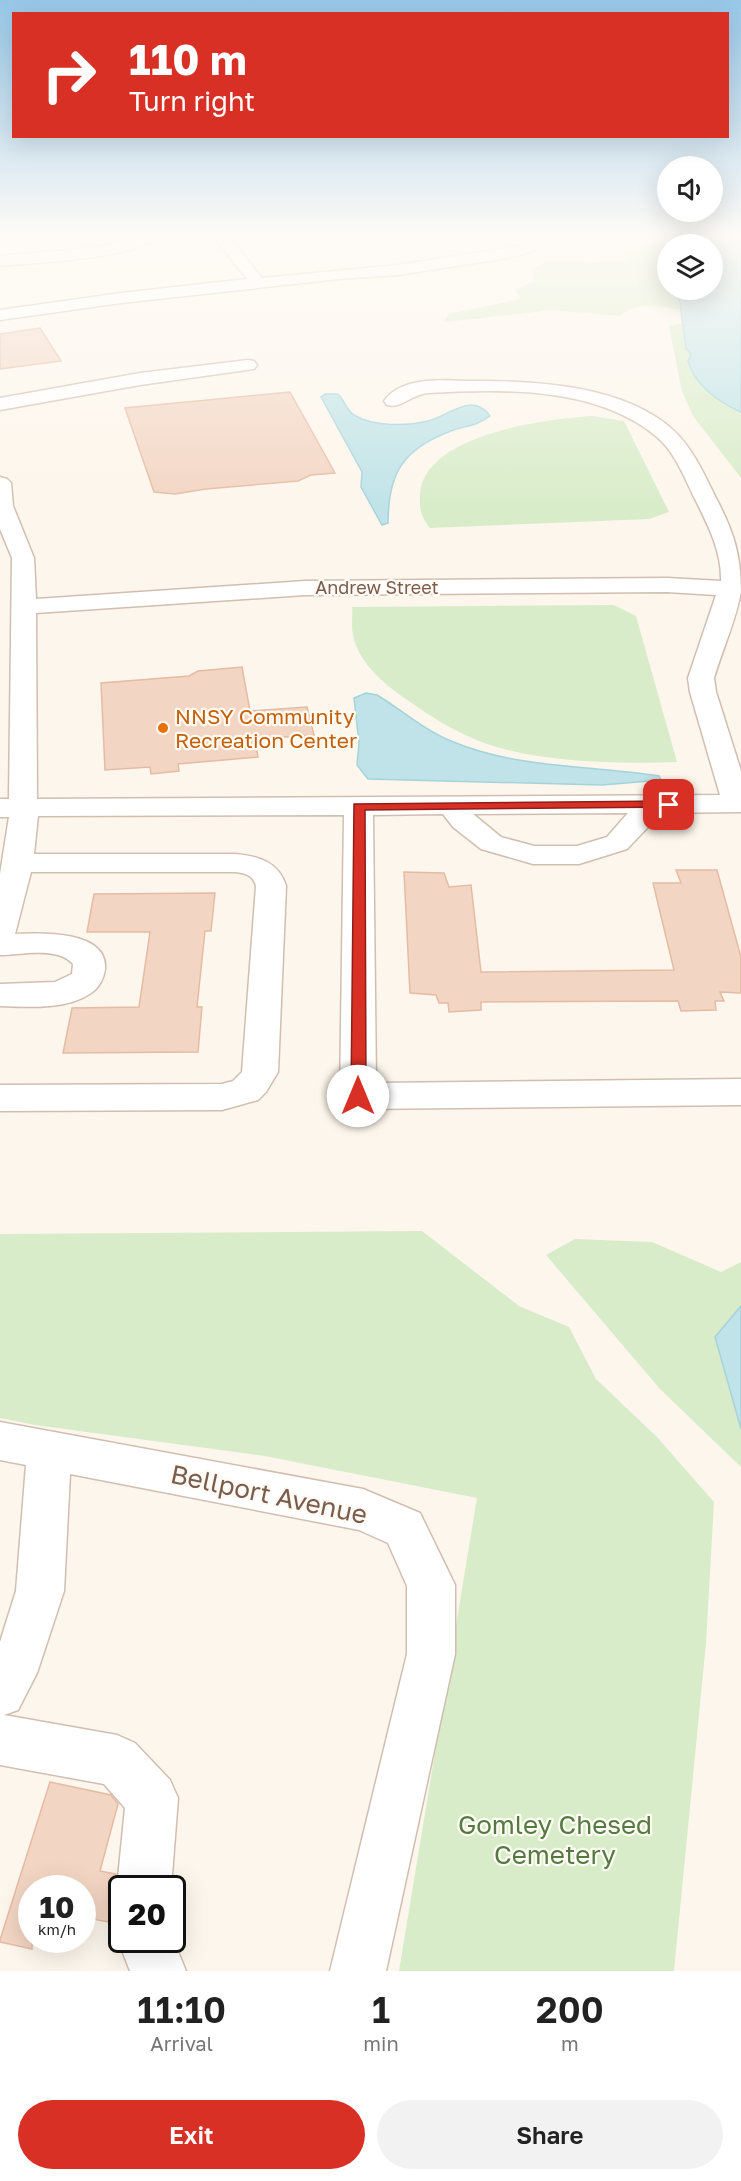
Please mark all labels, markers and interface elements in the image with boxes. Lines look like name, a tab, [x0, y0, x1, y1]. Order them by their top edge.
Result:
text: 110 m	[129, 34, 247, 84]
icon: right	[30, 36, 108, 114]
text: Turn right	[129, 85, 255, 117]
map controls	[657, 156, 723, 300]
button: sound	[657, 156, 723, 222]
button: layers	[657, 234, 723, 300]
street label: Andrew Street	[315, 576, 439, 598]
place label: NNSY Community Recreation Center	[175, 703, 357, 753]
marker: NNSY Community Recreation Center	[156, 721, 170, 735]
pin	[643, 779, 694, 830]
icon: arrive	[652, 788, 685, 821]
position arrow	[326, 1064, 390, 1128]
street label: Bellport Avenue	[168, 1458, 370, 1530]
park label: Gomley Chesed Cemetery	[458, 1809, 652, 1870]
speed limit sign: 20	[108, 1875, 186, 1953]
text: 10	[40, 1889, 74, 1925]
text: km/h	[38, 1920, 76, 1938]
text: 11:10	[137, 1988, 226, 2031]
text: 1	[372, 1988, 390, 2031]
text: 200	[536, 1988, 604, 2031]
text: Arrival	[150, 2031, 213, 2055]
text: min	[363, 2031, 399, 2055]
text: m	[561, 2031, 579, 2055]
button: Exit	[18, 2100, 365, 2169]
button: Share	[377, 2100, 723, 2169]

